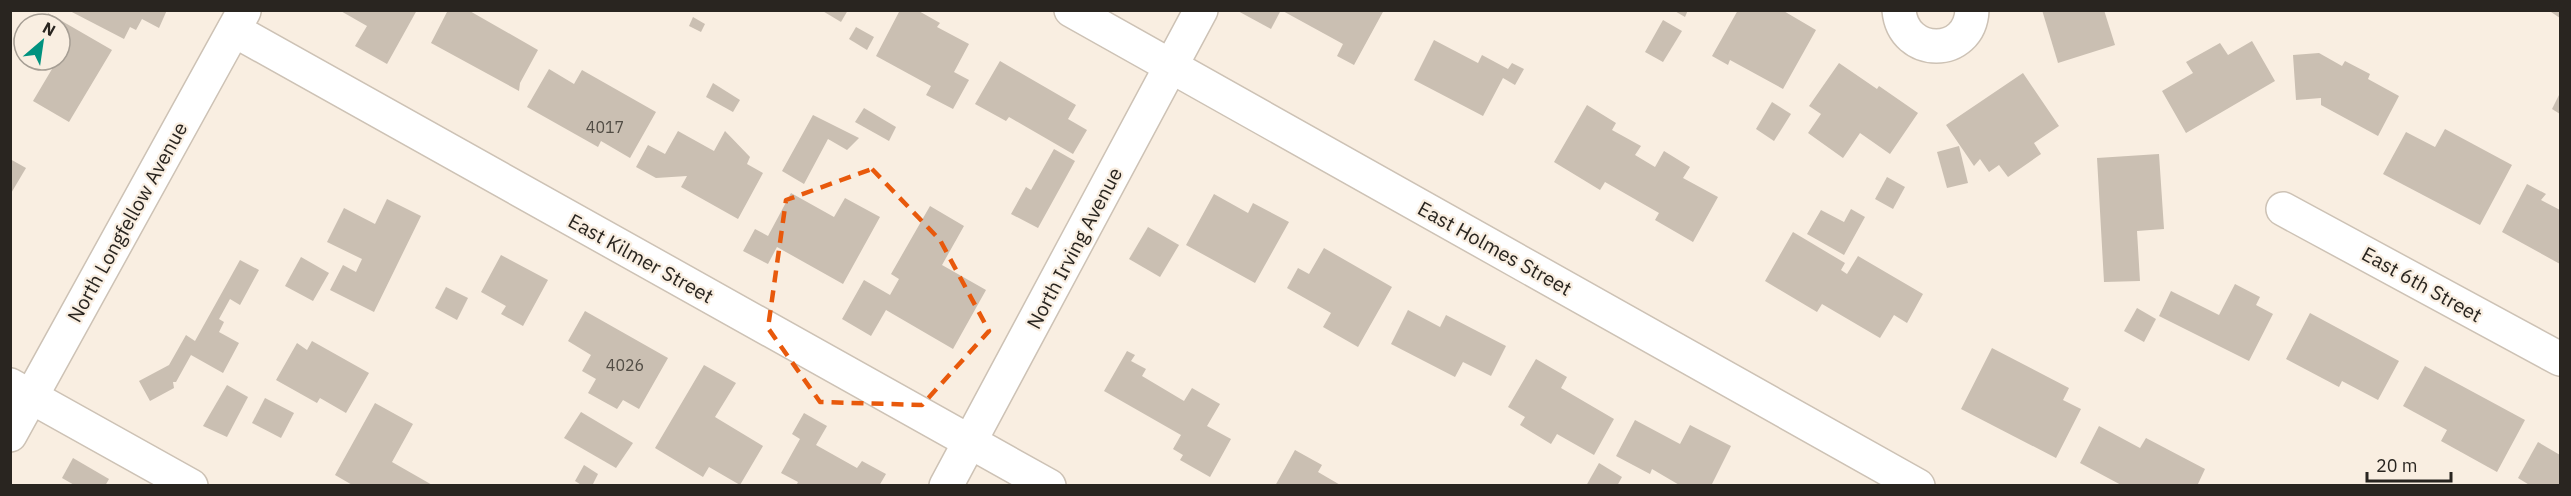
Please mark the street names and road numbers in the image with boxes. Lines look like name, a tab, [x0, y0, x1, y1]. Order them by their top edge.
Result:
street label: North Longfellow Avenue	[61, 117, 193, 327]
street label: North Irving Avenue	[1020, 162, 1128, 334]
street label: East Holmes Street	[1413, 194, 1577, 302]
street label: East Kilmer Street	[564, 207, 718, 309]
street label: East 6th Street	[2357, 240, 2487, 328]

